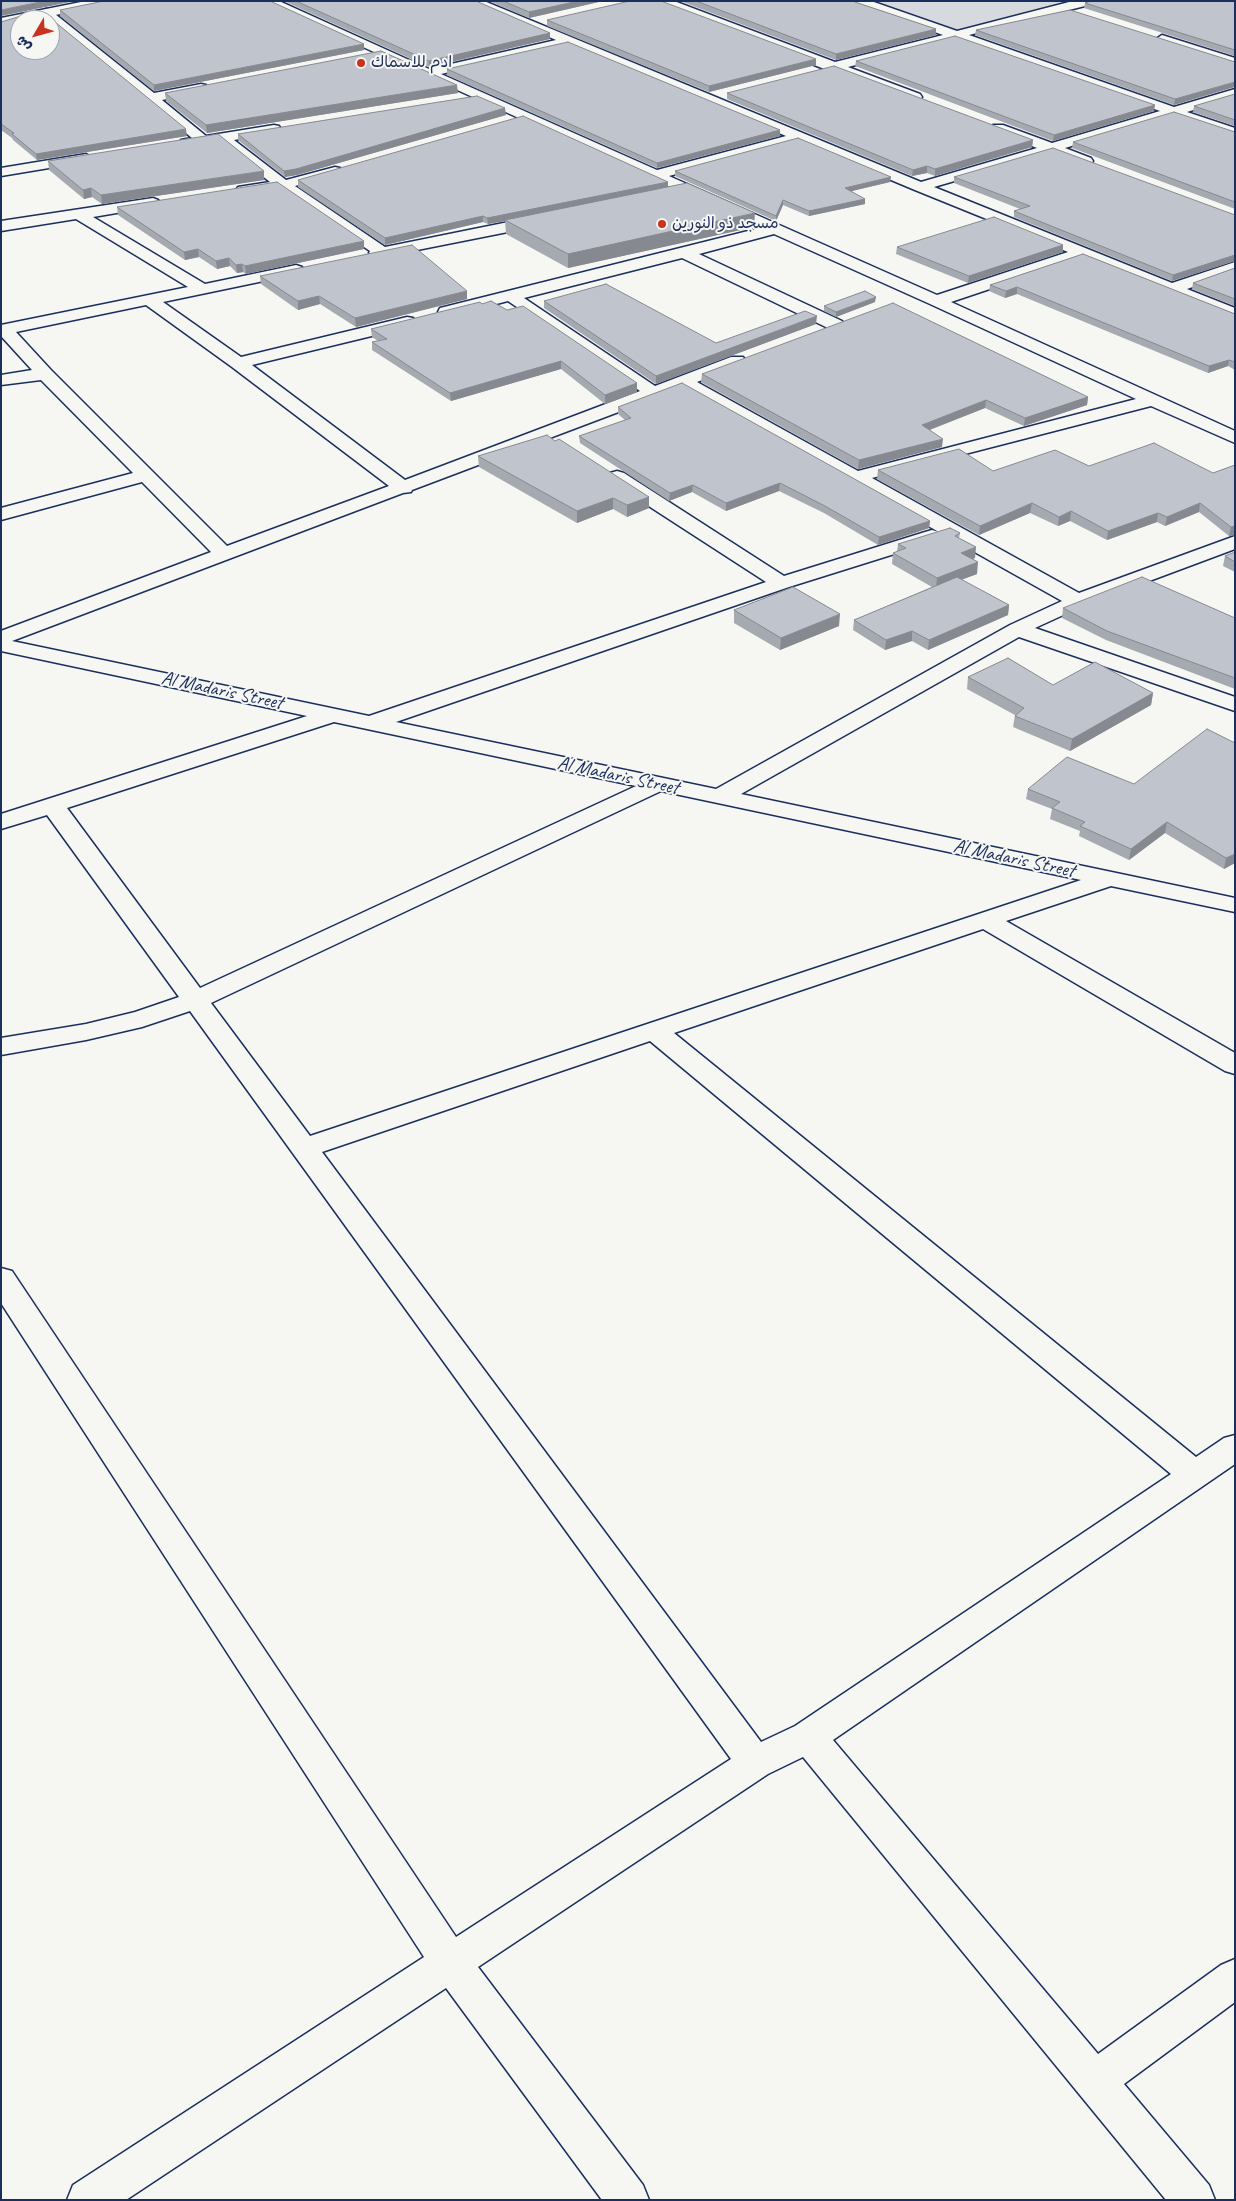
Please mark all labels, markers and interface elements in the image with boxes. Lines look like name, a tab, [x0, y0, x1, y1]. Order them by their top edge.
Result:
north arrow	[10, 10, 60, 60]
text: ش	[12, 32, 35, 55]
place label: ادم للاسماك	[371, 53, 452, 73]
marker: ادم للاسماك	[355, 57, 367, 69]
place label: مسجد ذو النورين	[672, 214, 779, 234]
marker: مسجد ذو النورين	[656, 218, 668, 230]
street label: Al Madaris Street	[159, 666, 285, 716]
street label: Al Madaris Street	[555, 751, 681, 801]
street label: Al Madaris Street	[951, 834, 1077, 884]

